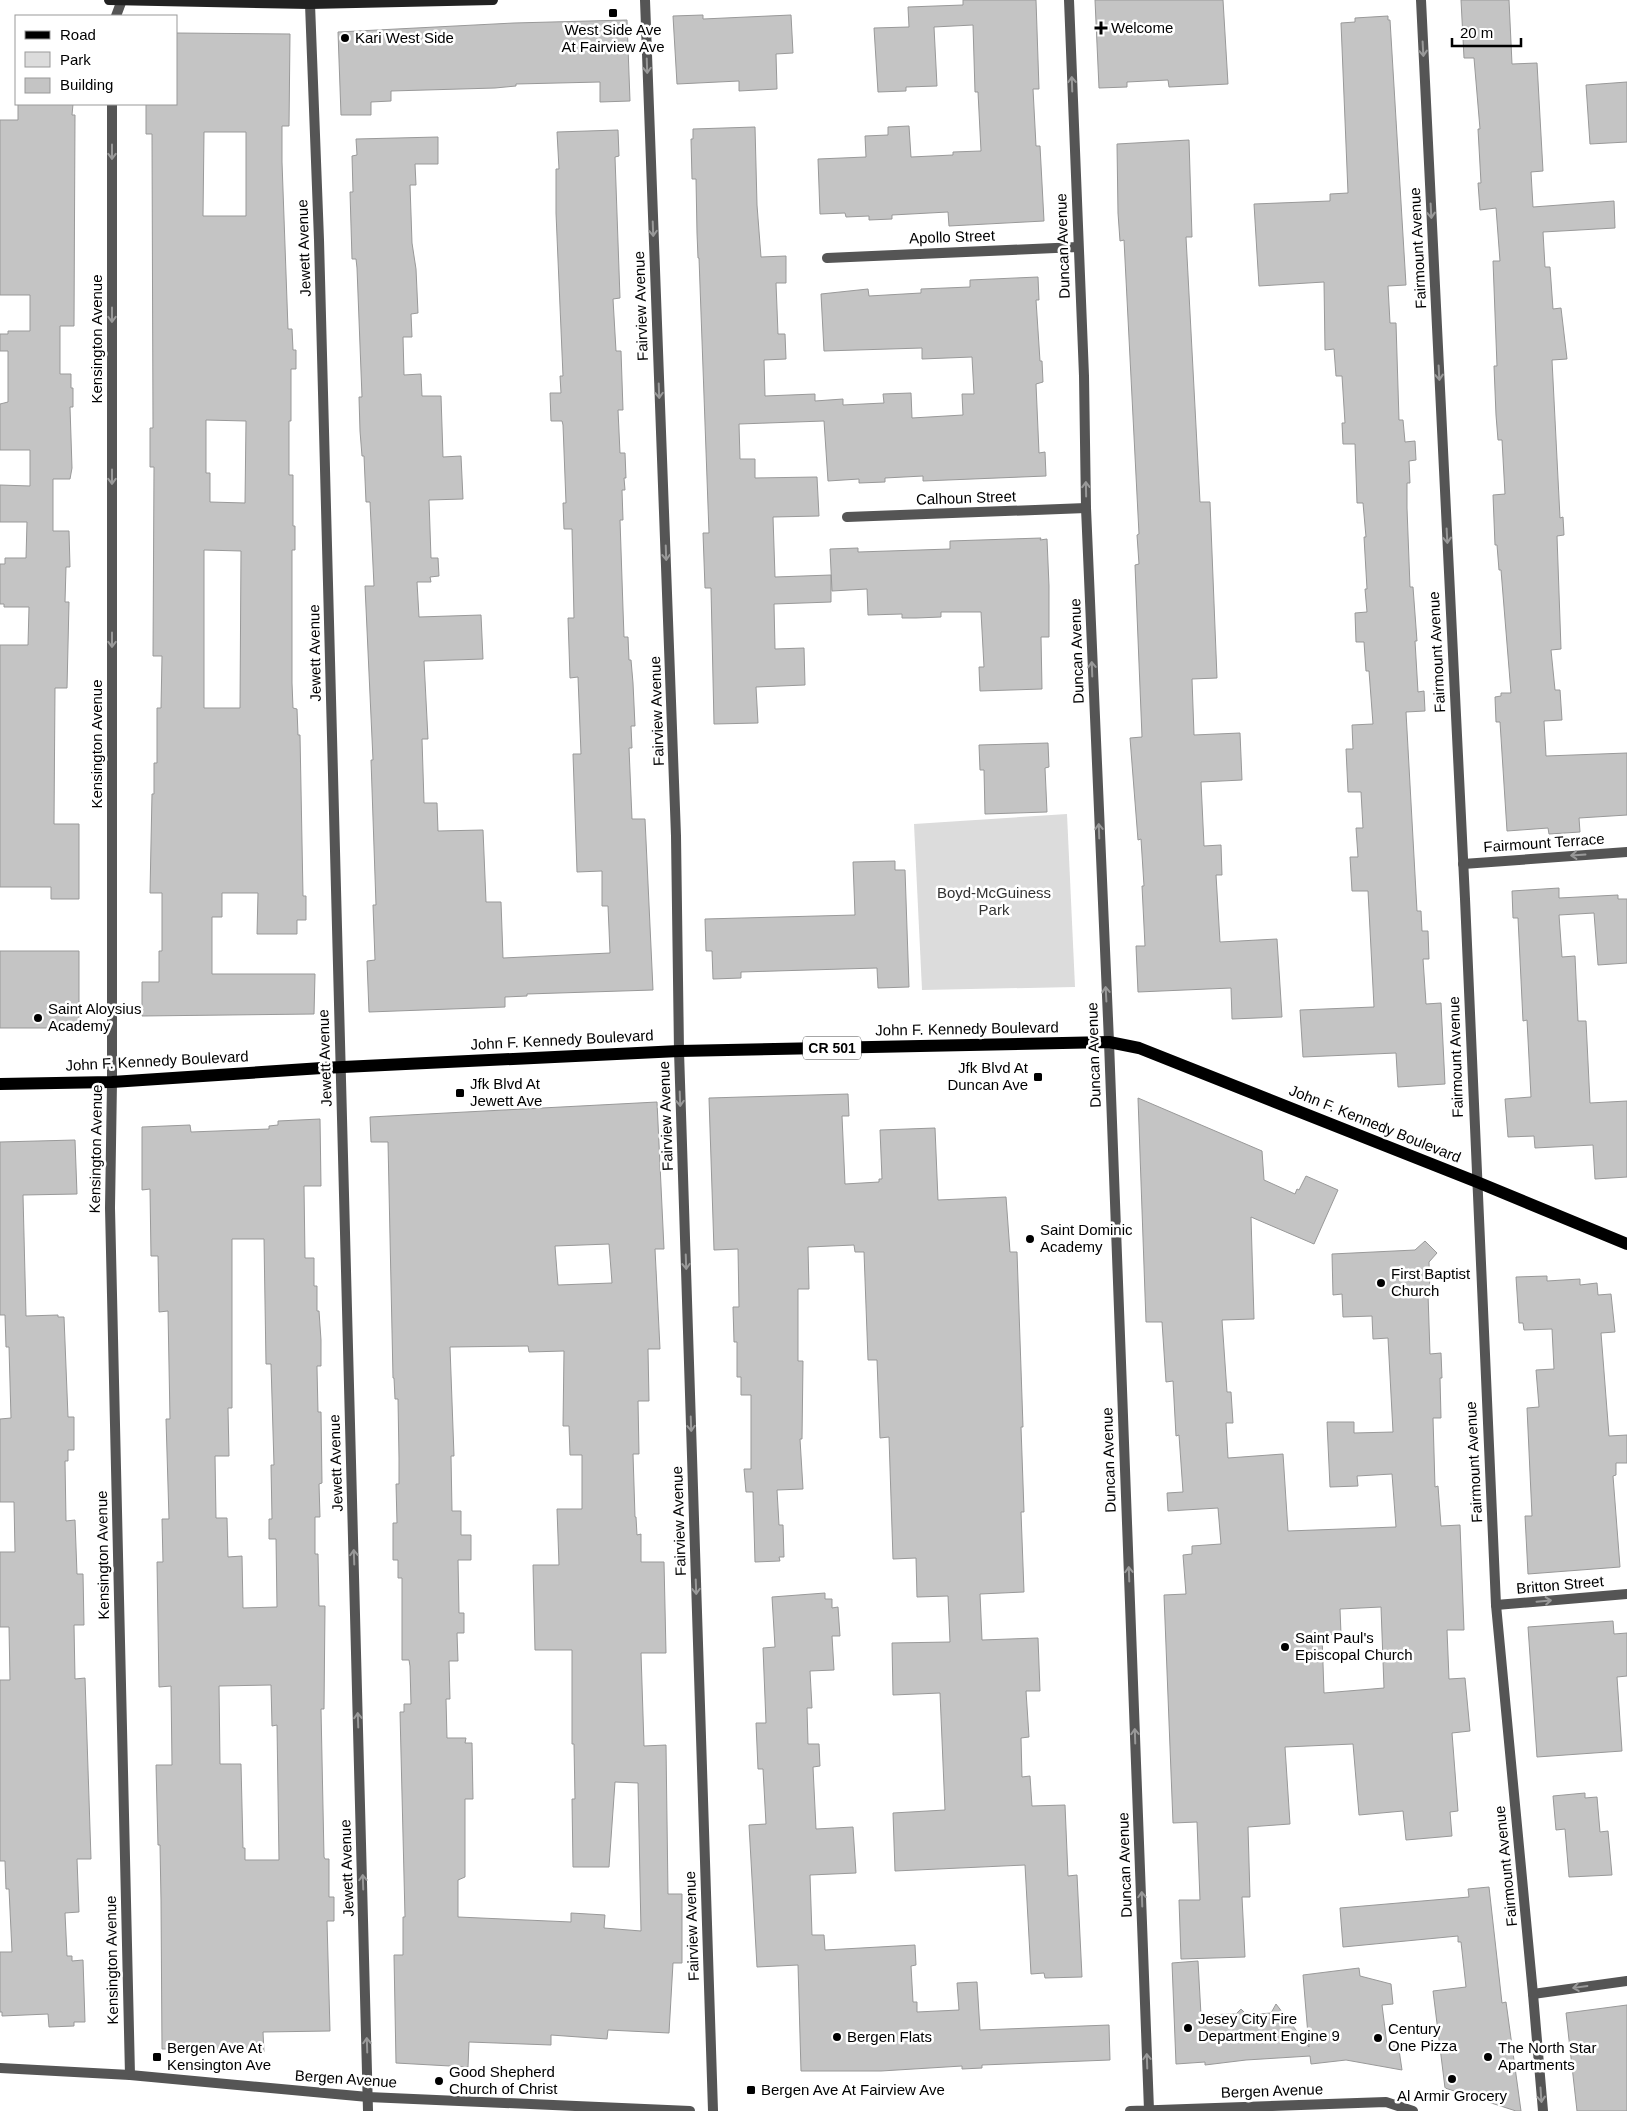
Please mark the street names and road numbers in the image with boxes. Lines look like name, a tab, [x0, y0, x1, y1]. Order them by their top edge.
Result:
street label: Fairmount Avenue	[1406, 187, 1429, 309]
street label: Duncan Avenue	[1052, 193, 1073, 299]
street label: Jewett Avenue	[293, 199, 314, 297]
street label: Apollo Street	[909, 226, 996, 246]
street label: Fairview Avenue	[630, 251, 651, 361]
street label: Kensington Avenue	[88, 274, 105, 404]
street label: Calhoun Street	[916, 487, 1017, 508]
street label: Fairmount Avenue	[1425, 591, 1448, 713]
street label: Duncan Avenue	[1066, 598, 1087, 704]
street label: Jewett Avenue	[305, 604, 324, 702]
street label: Fairview Avenue	[646, 656, 667, 766]
street label: Kensington Avenue	[88, 679, 105, 809]
street label: Fairmount Terrace	[1483, 830, 1605, 855]
street label: Fairmount Avenue	[1445, 996, 1466, 1118]
street label: Duncan Avenue	[1083, 1002, 1104, 1108]
street label: Jewett Avenue	[314, 1009, 335, 1107]
street label: John F. Kennedy Boulevard	[875, 1018, 1059, 1039]
street label: John F. Kennedy Boulevard	[470, 1026, 654, 1053]
road number: CR 501	[803, 1036, 861, 1060]
street label: John F. Kennedy Boulevard	[65, 1047, 249, 1074]
street label: Fairview Avenue	[655, 1061, 676, 1171]
street label: John F. Kennedy Boulevard	[1287, 1081, 1463, 1166]
street label: Kensington Avenue	[86, 1084, 105, 1214]
street label: Fairmount Avenue	[1462, 1401, 1485, 1523]
street label: Duncan Avenue	[1098, 1407, 1119, 1513]
street label: Jewett Avenue	[325, 1414, 346, 1512]
street label: Fairview Avenue	[668, 1466, 689, 1576]
street label: Kensington Avenue	[93, 1490, 112, 1620]
street label: Britton Street	[1516, 1572, 1605, 1597]
street label: Fairmount Avenue	[1491, 1805, 1520, 1927]
street label: Duncan Avenue	[1114, 1812, 1135, 1918]
street label: Jewett Avenue	[336, 1819, 357, 1917]
street label: Fairview Avenue	[681, 1871, 702, 1981]
street label: Kensington Avenue	[102, 1895, 121, 2025]
street label: Bergen Avenue	[294, 2066, 398, 2091]
street label: Bergen Avenue	[1221, 2080, 1323, 2101]

